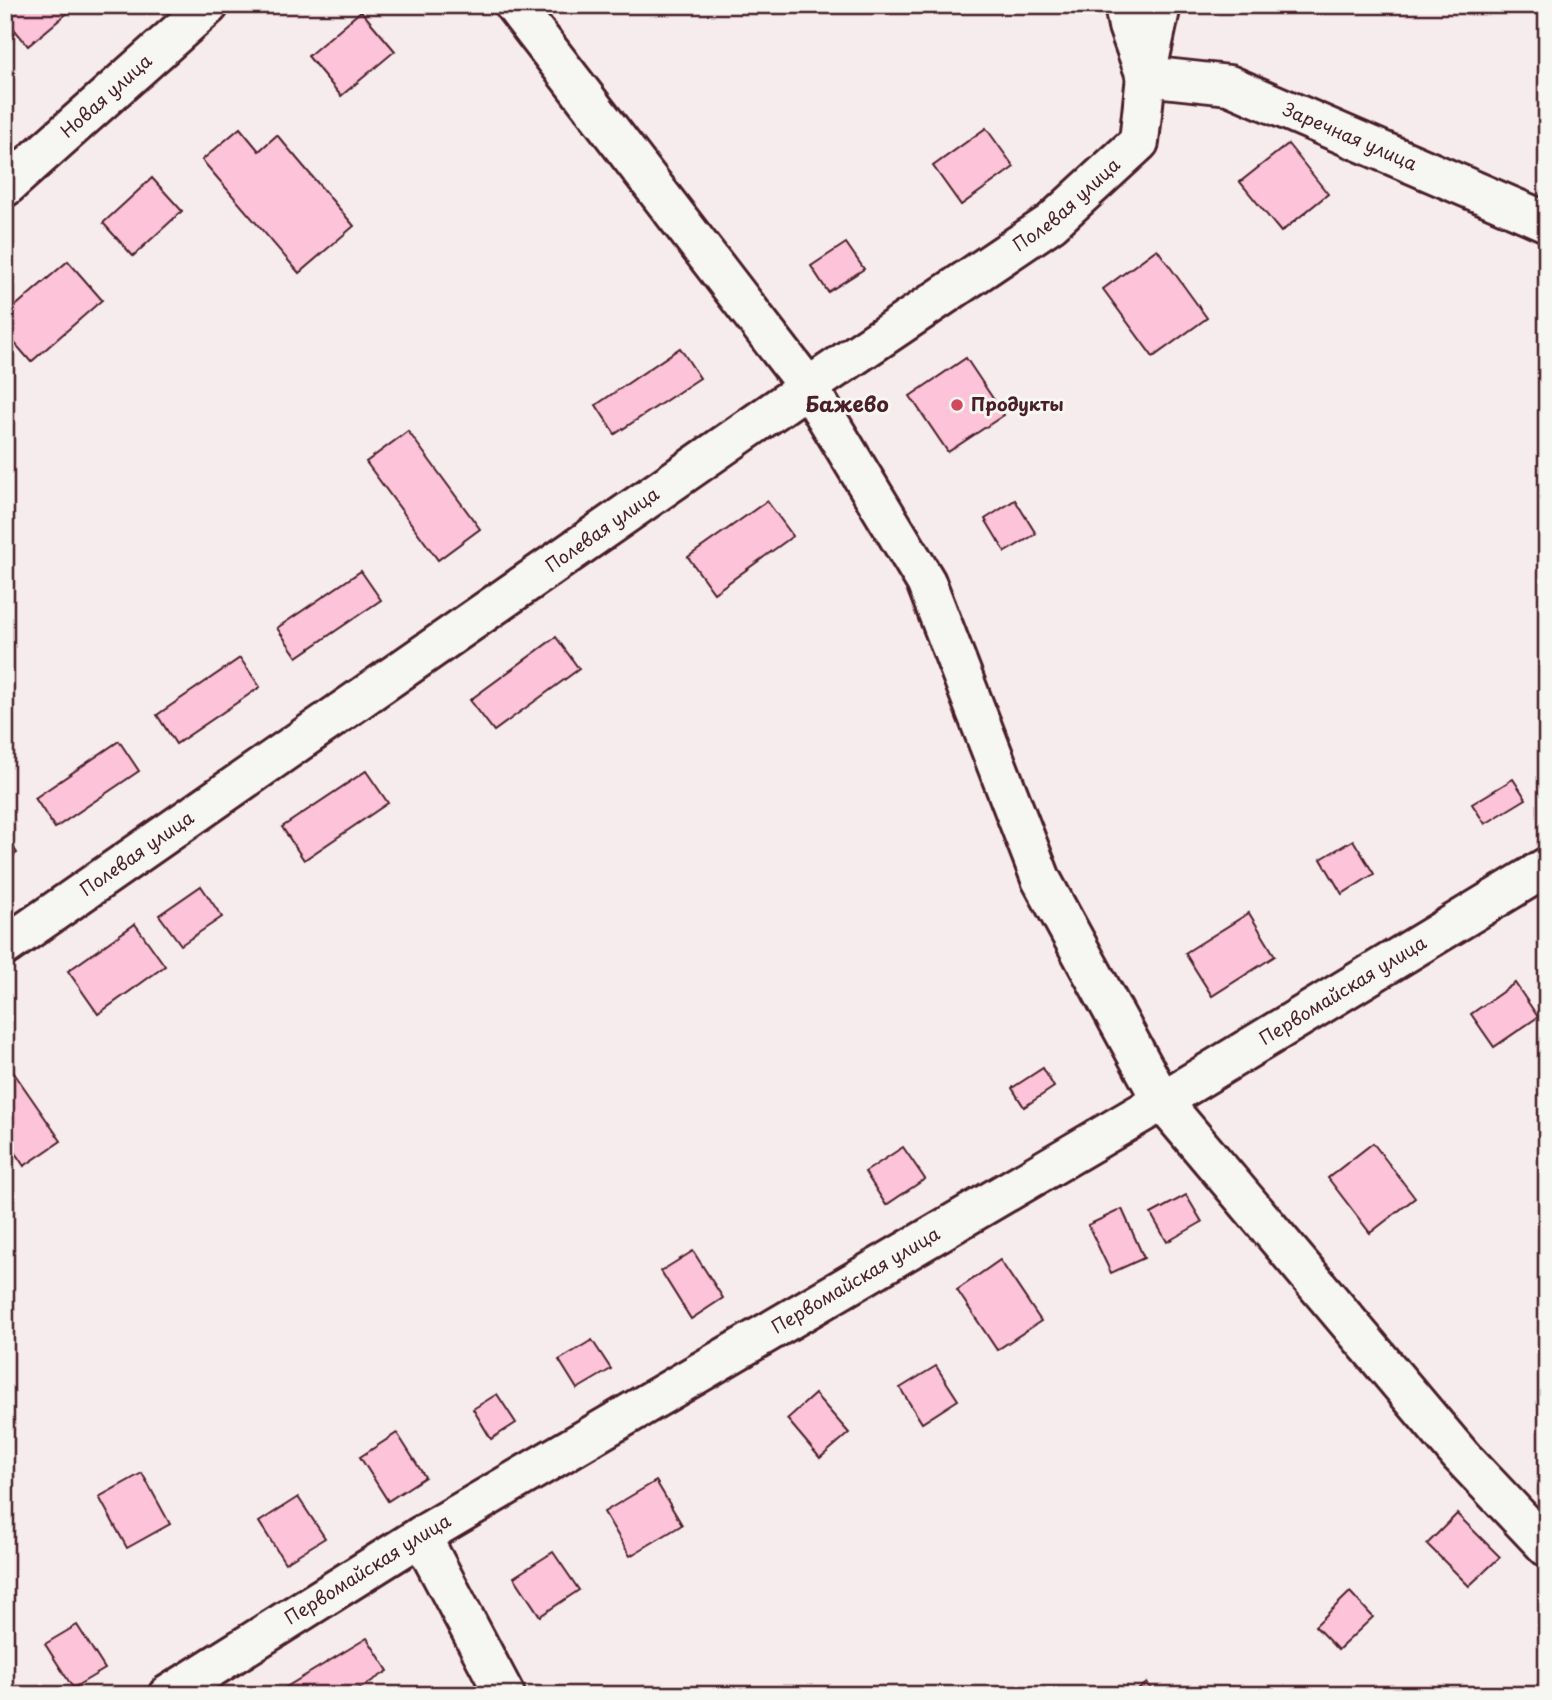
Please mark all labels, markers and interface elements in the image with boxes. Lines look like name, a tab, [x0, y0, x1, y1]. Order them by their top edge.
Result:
street label: Новая улица	[54, 47, 158, 144]
street label: Заречная улица	[1279, 95, 1422, 177]
street label: Полевая улица	[1007, 151, 1126, 257]
district label: Бажево	[805, 387, 889, 419]
place label: Продукты	[971, 390, 1064, 417]
marker: Продукты	[949, 397, 965, 413]
street label: Полевая улица	[539, 479, 665, 578]
street label: Полевая улица	[74, 803, 199, 902]
street label: Первомайская улица	[1254, 928, 1432, 1051]
street label: Первомайская улица	[766, 1219, 945, 1339]
street label: Первомайская улица	[279, 1506, 456, 1630]

